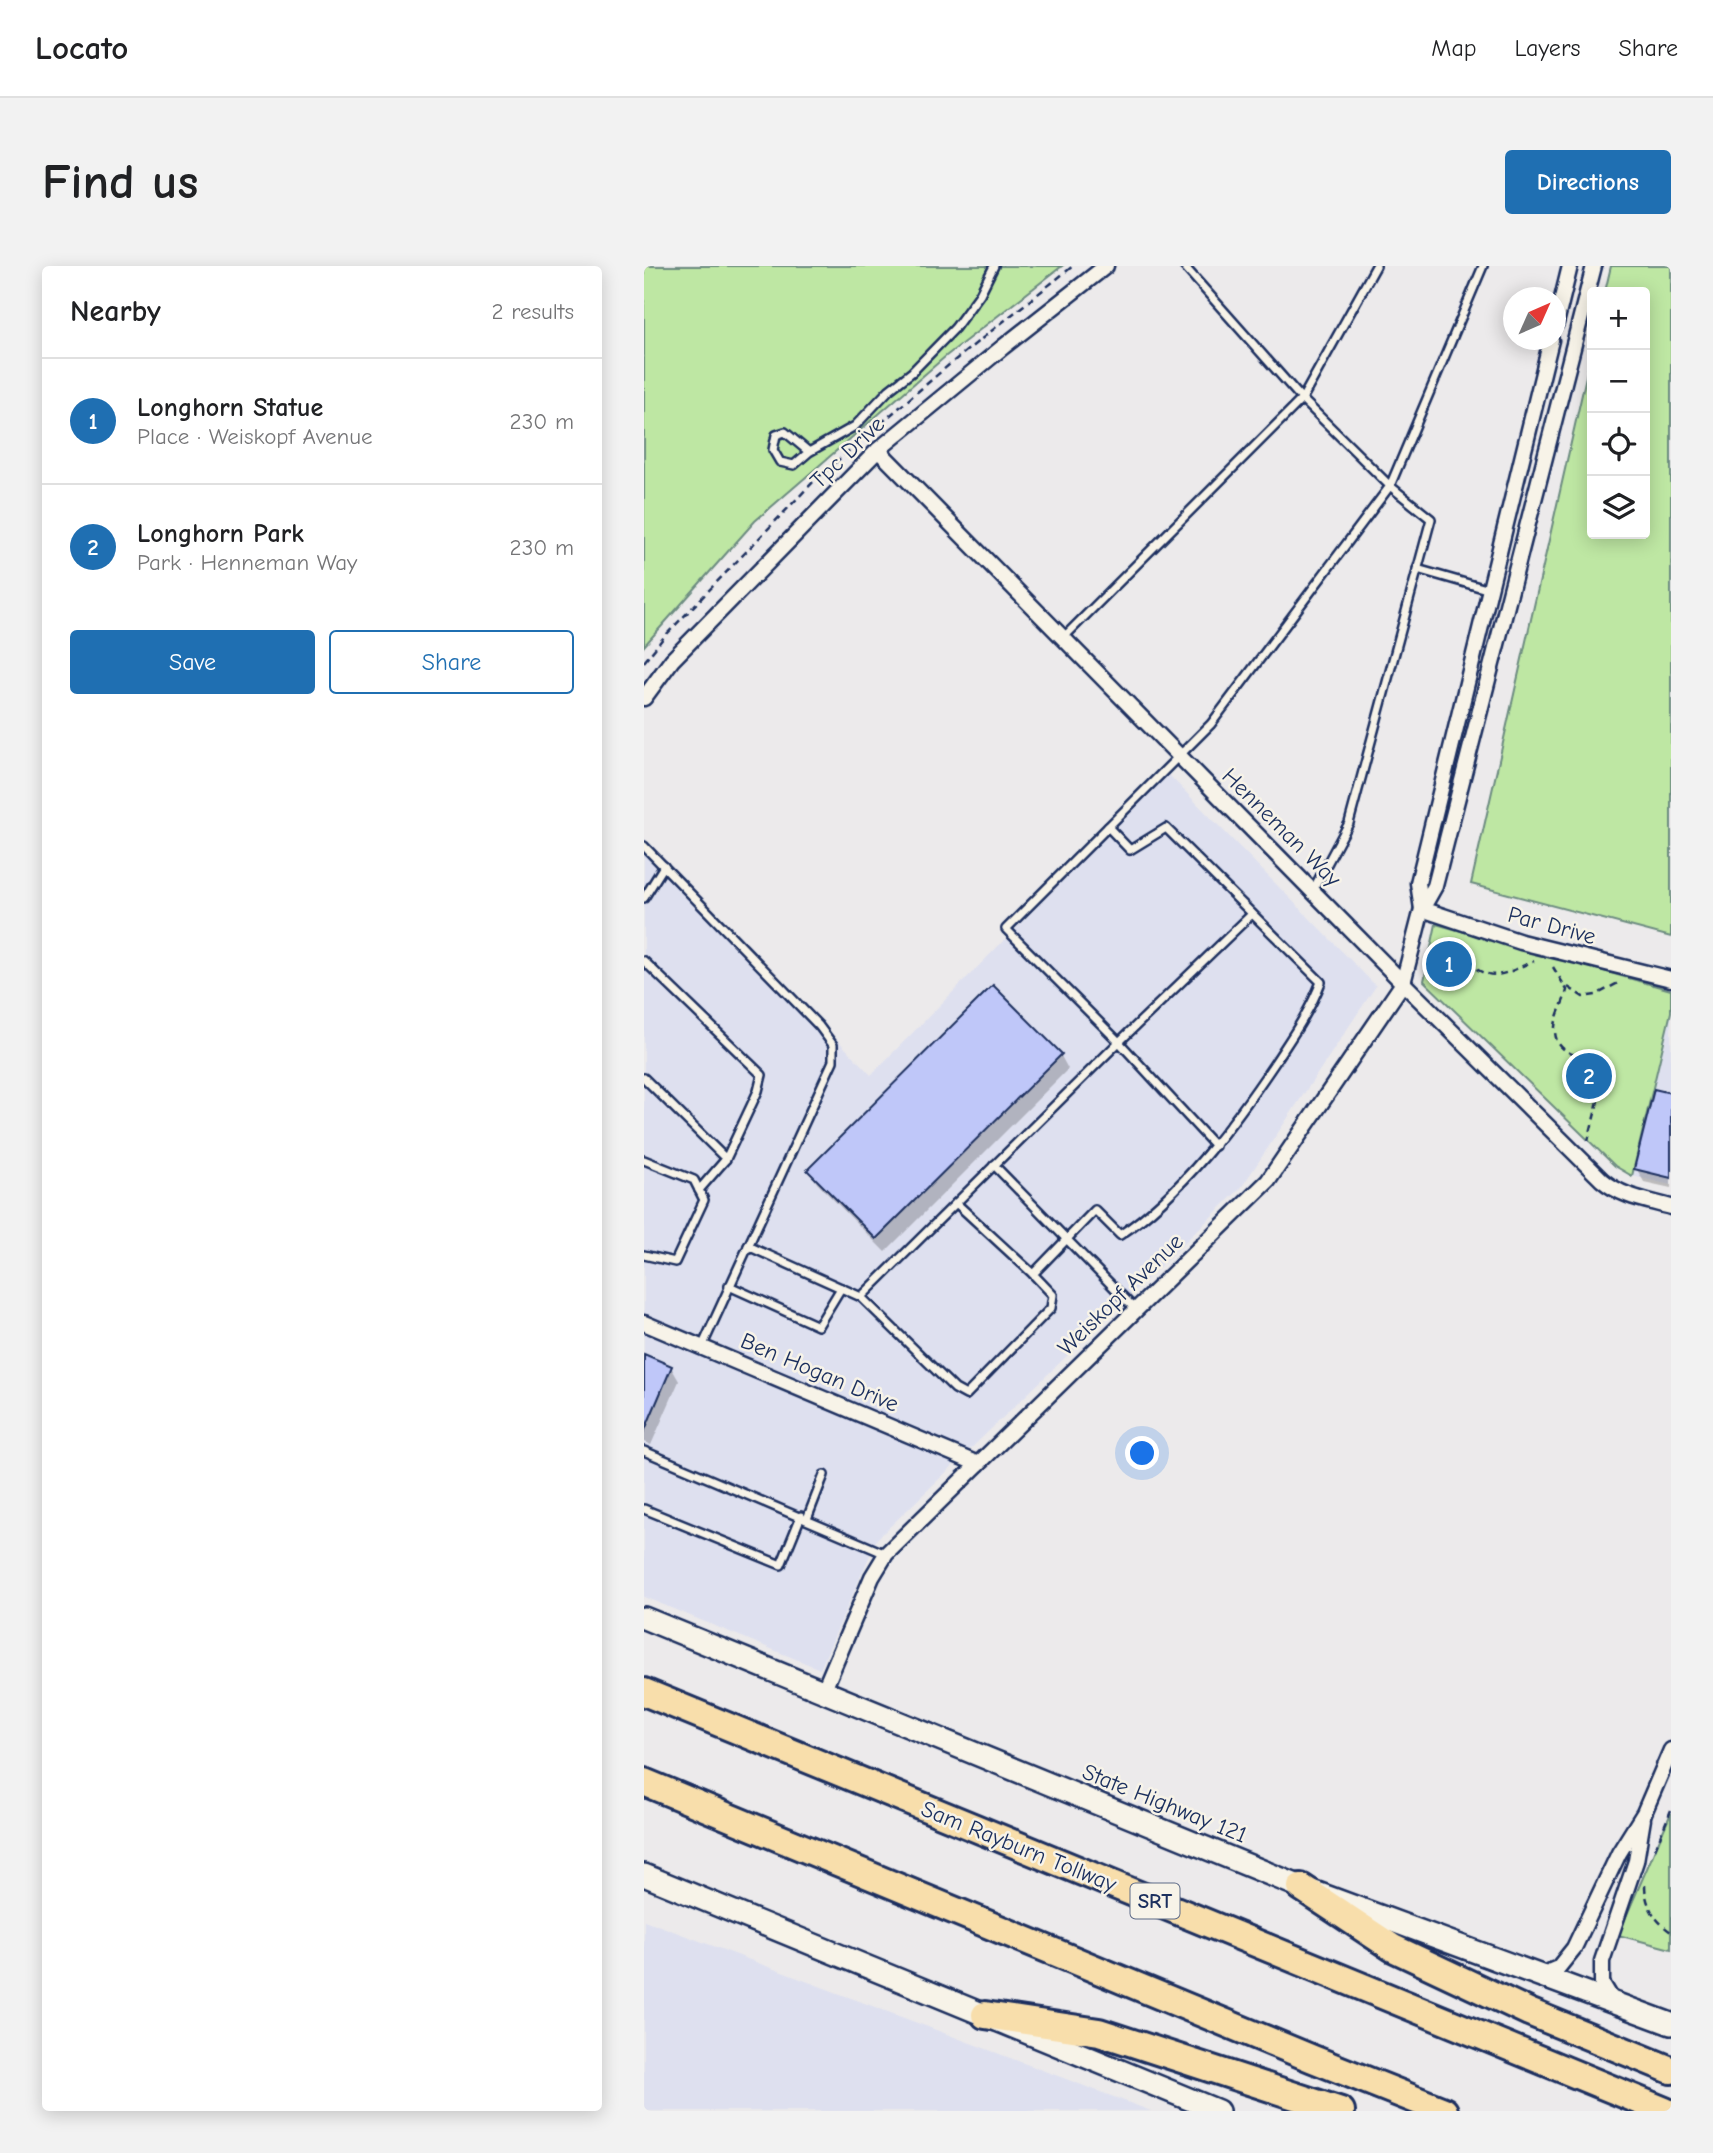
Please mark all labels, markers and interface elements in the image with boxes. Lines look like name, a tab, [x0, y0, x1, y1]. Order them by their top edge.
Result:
text: Locato	[35, 29, 128, 67]
text: Map	[1431, 34, 1477, 62]
text: Layers	[1515, 34, 1580, 62]
text: Share	[1618, 34, 1678, 62]
button: Directions	[1505, 150, 1671, 214]
text: Find us	[42, 154, 198, 210]
north arrow	[1503, 287, 1566, 350]
map controls	[1587, 287, 1650, 539]
button: +	[1587, 287, 1650, 350]
text: Nearby	[70, 294, 161, 329]
text: 2 results	[492, 298, 574, 325]
button: −	[1587, 350, 1650, 413]
text: Longhorn Statue	[137, 393, 323, 423]
text: 1	[88, 408, 98, 435]
text: 230 m	[510, 408, 574, 435]
street label: Tpc Drive	[805, 411, 890, 494]
button: locate	[1587, 413, 1650, 476]
text: Place · Weiskopf Avenue	[137, 423, 373, 450]
button: layers	[1587, 476, 1650, 539]
text: Longhorn Park	[137, 519, 304, 549]
text: 2	[87, 534, 99, 561]
text: 230 m	[510, 534, 574, 561]
text: Park · Henneman Way	[137, 549, 357, 576]
button: Save	[70, 630, 315, 694]
button: Share	[329, 630, 574, 694]
street label: Henneman Way	[1217, 762, 1347, 893]
street label: Par Drive	[1505, 901, 1599, 950]
pin: 1	[1426, 938, 1472, 990]
pin: 2	[1566, 1050, 1612, 1102]
street label: Weiskopf Avenue	[1052, 1228, 1189, 1361]
street label: Ben Hogan Drive	[737, 1327, 903, 1418]
your location	[1125, 1436, 1159, 1470]
street label: State Highway 121	[1078, 1758, 1251, 1849]
street label: Sam Rayburn Tollway	[917, 1795, 1121, 1898]
road number: SRT	[1130, 1884, 1180, 1918]

